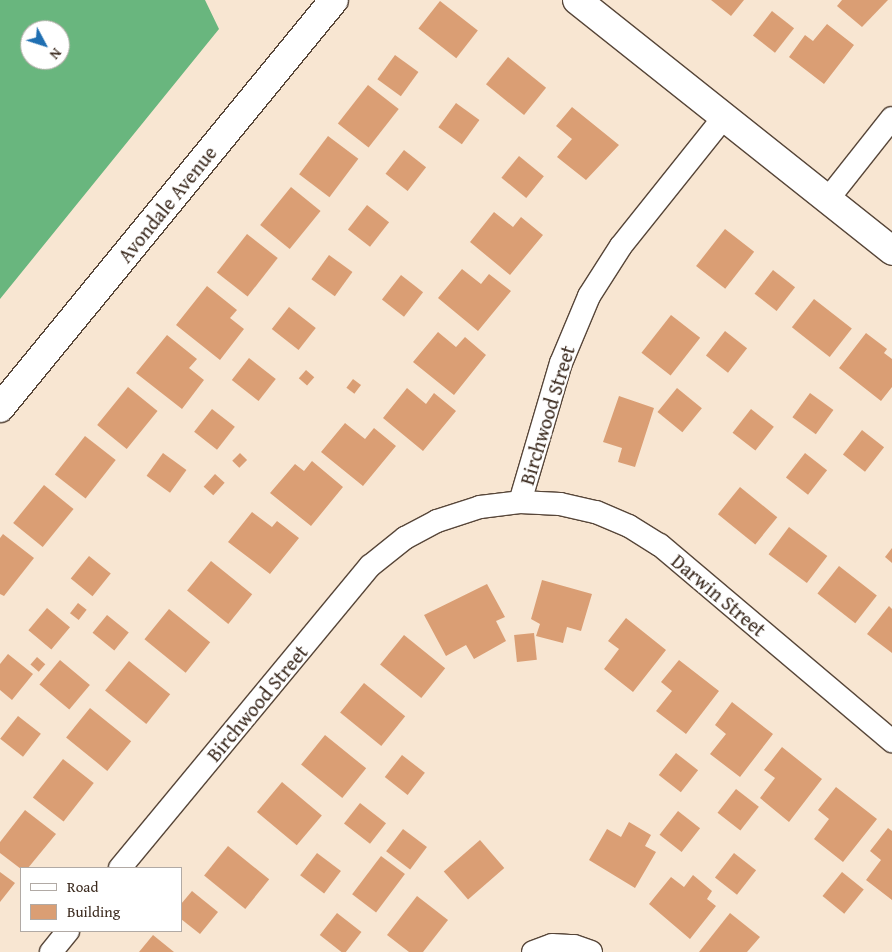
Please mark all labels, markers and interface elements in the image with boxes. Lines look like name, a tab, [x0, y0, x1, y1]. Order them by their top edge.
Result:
north arrow	[20, 20, 70, 70]
text: N	[45, 44, 66, 64]
street label: Avondale Avenue	[113, 141, 221, 267]
street label: Birchwood Street	[514, 342, 580, 488]
street label: Darwin Street	[667, 549, 771, 641]
street label: Birchwood Street	[201, 640, 313, 766]
legend	[20, 867, 182, 932]
text: Road	[67, 876, 98, 897]
text: Building	[67, 901, 120, 922]

